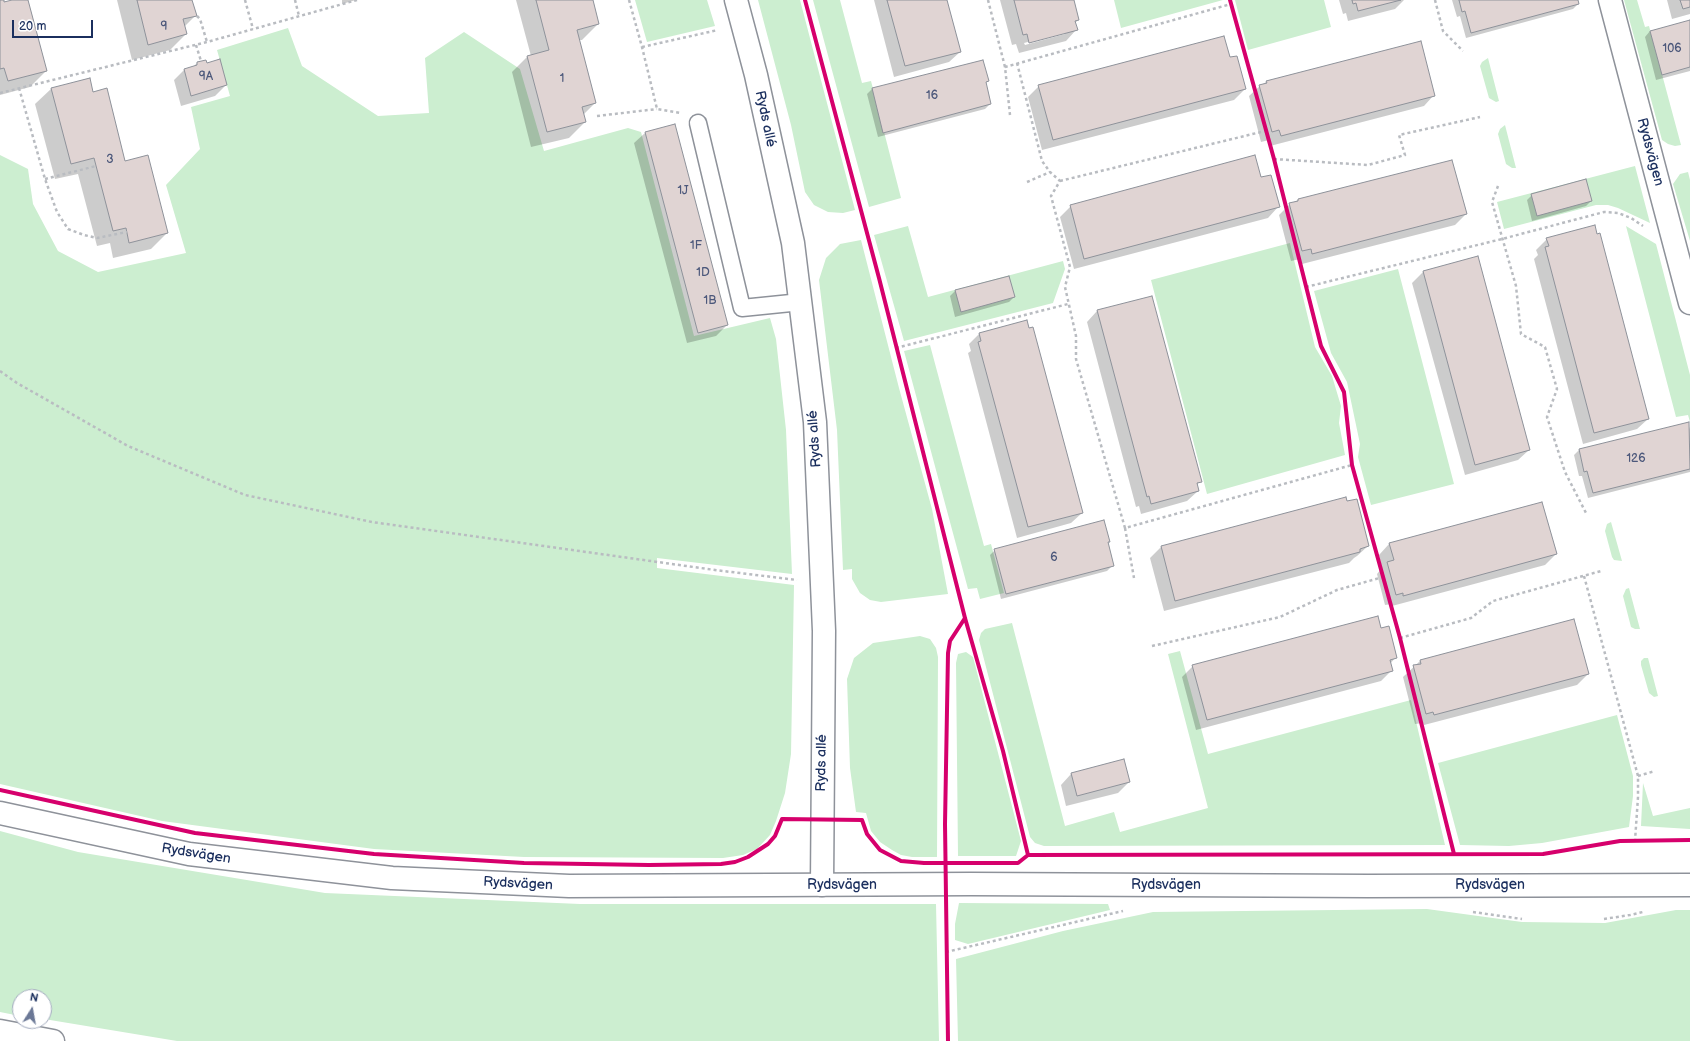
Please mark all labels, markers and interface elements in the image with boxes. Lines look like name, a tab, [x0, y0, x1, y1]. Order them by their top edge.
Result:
scale bar	[14, 12, 95, 38]
text: 20 m	[19, 19, 46, 34]
house number: 9	[161, 20, 167, 34]
house number: 106	[1662, 42, 1682, 56]
house number: 9A	[199, 70, 213, 84]
house number: 1	[560, 72, 564, 86]
street label: Ryds allé	[751, 89, 779, 149]
house number: 16	[926, 89, 938, 103]
street label: Rydsvägen	[1633, 116, 1667, 188]
house number: 3	[106, 153, 114, 167]
house number: 1J	[677, 184, 689, 198]
house number: 1F	[690, 239, 702, 253]
house number: 1D	[696, 266, 710, 280]
house number: 1B	[704, 294, 716, 308]
street label: Ryds allé	[805, 410, 825, 468]
house number: 126	[1626, 452, 1646, 466]
house number: 6	[1050, 551, 1058, 565]
street label: Ryds allé	[813, 734, 831, 792]
street label: Rydsvägen	[160, 840, 232, 868]
street label: Rydsvägen	[483, 874, 553, 894]
street label: Rydsvägen	[807, 877, 877, 893]
street label: Rydsvägen	[1131, 877, 1201, 893]
street label: Rydsvägen	[1455, 877, 1525, 893]
north arrow	[12, 989, 52, 1029]
text: N	[29, 991, 39, 1005]

